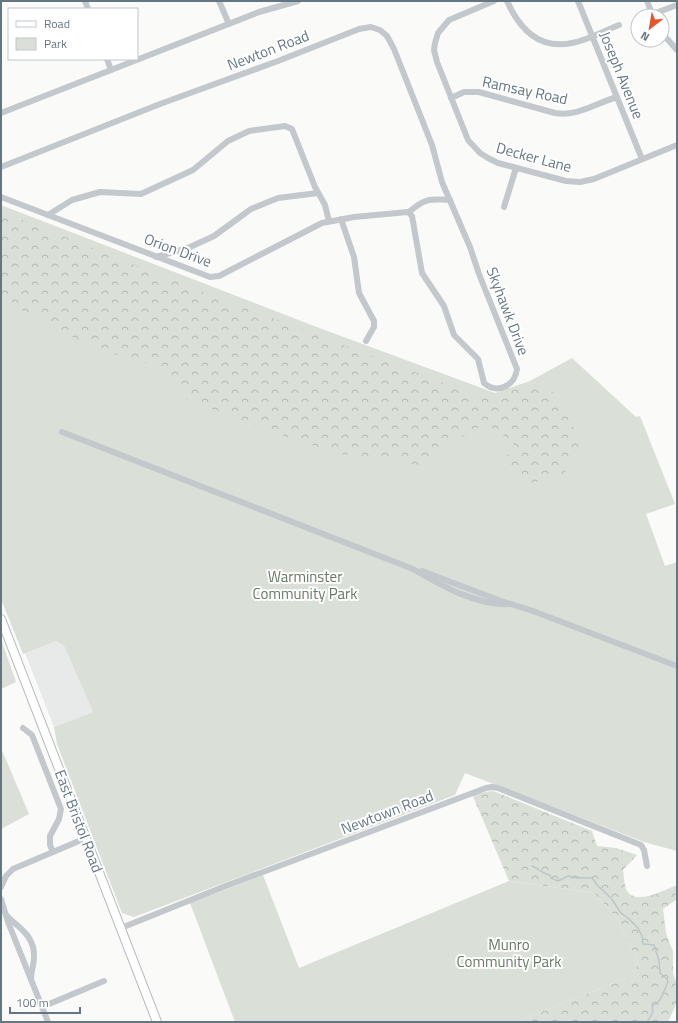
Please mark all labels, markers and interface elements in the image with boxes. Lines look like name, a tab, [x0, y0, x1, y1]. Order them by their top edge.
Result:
legend	[8, 8, 138, 60]
north arrow	[630, 8, 670, 48]
text: Road	[44, 14, 70, 33]
street label: Newton Road	[224, 24, 312, 76]
street label: Joseph Avenue	[594, 28, 650, 122]
text: N	[637, 28, 652, 45]
text: Park	[44, 34, 67, 53]
street label: Ramsay Road	[480, 70, 570, 110]
street label: Decker Lane	[494, 136, 574, 178]
street label: Orion Drive	[141, 227, 215, 273]
street label: Skyhawk Drive	[481, 264, 535, 358]
park label: Warminster Community Park	[253, 565, 357, 605]
street label: East Bristol Road	[49, 766, 109, 876]
street label: Newtown Road	[337, 784, 437, 840]
park label: Munro Community Park	[457, 933, 561, 973]
scale bar	[10, 989, 80, 1015]
text: 100 m	[16, 993, 49, 1012]

